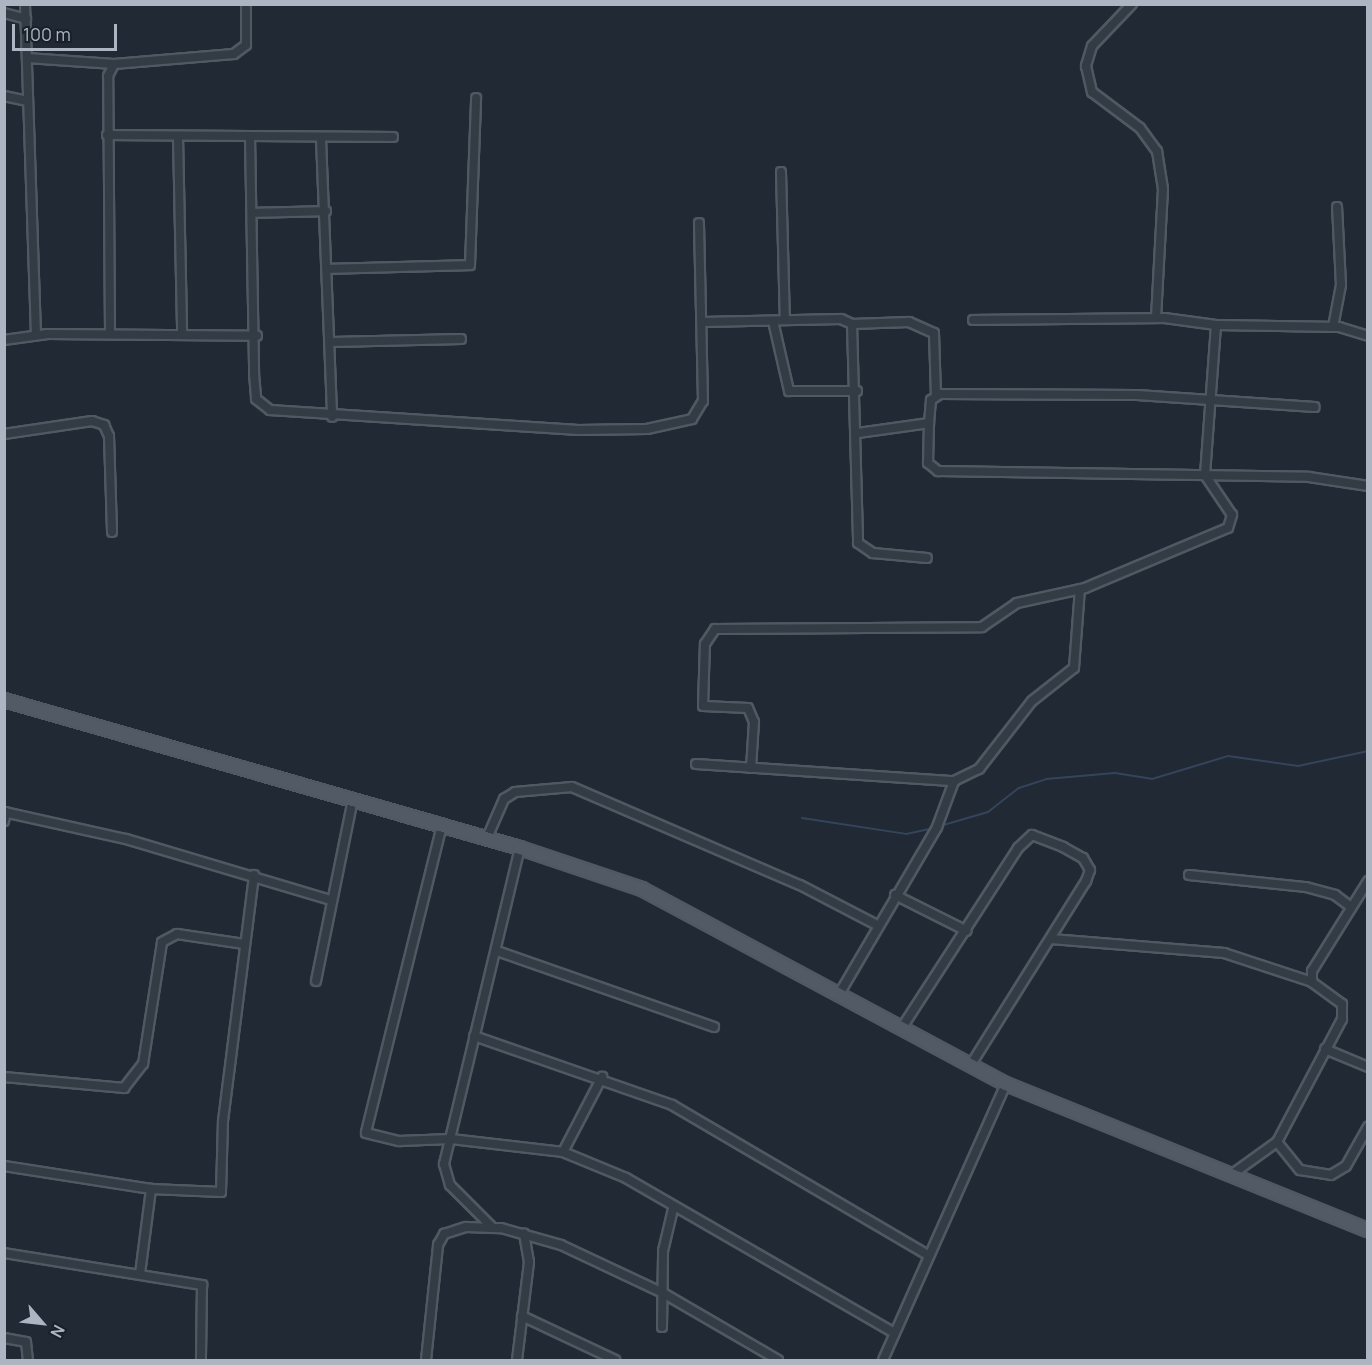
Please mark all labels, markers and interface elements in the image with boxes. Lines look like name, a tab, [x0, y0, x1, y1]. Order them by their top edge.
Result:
scale bar	[15, 12, 120, 50]
text: 100 m	[23, 22, 71, 46]
north arrow	[12, 1293, 72, 1353]
text: N	[45, 1321, 70, 1342]

